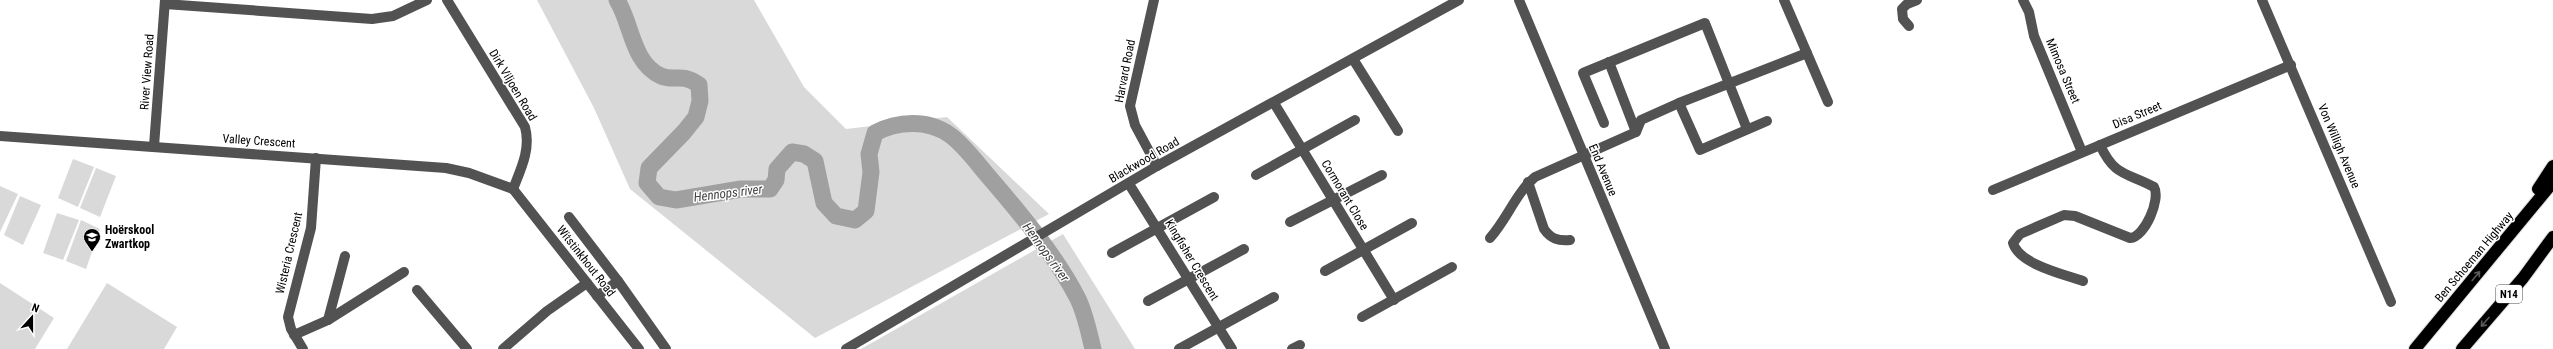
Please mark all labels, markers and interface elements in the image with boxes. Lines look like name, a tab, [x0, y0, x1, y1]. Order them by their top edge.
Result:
street label: River View Road	[137, 34, 157, 110]
street label: Mimosa Street	[2043, 37, 2083, 106]
street label: Harvard Road	[1112, 38, 1138, 104]
street label: Dirk Viljoen Road	[486, 47, 540, 123]
street label: Disa Street	[2110, 98, 2164, 132]
street label: Von Willigh Avenue	[2315, 102, 2363, 191]
street label: Valley Crescent	[222, 131, 296, 151]
street label: Blackwood Road	[1106, 134, 1182, 186]
street label: End Avenue	[1586, 142, 1620, 198]
street label: Cormorant Close	[1319, 157, 1372, 233]
water label: Hennops river	[693, 181, 764, 205]
street label: Ben Schoeman Highway	[2432, 209, 2516, 305]
street label: Wisteria Crescent	[273, 210, 305, 295]
street label: Kingfisher Crescent	[1162, 217, 1222, 303]
water label: Hennops river	[1020, 220, 1073, 285]
place label: Hoërskool Zwartkop	[105, 223, 154, 251]
street label: Witstinkhout Road	[554, 223, 618, 299]
school or university icon: Hoërskool Zwartkop	[82, 227, 102, 252]
one-way arrow	[2472, 271, 2481, 282]
road number: N14	[2496, 285, 2522, 303]
north arrow	[12, 297, 52, 337]
text: N	[30, 301, 41, 315]
one-way arrow	[2480, 317, 2490, 327]

